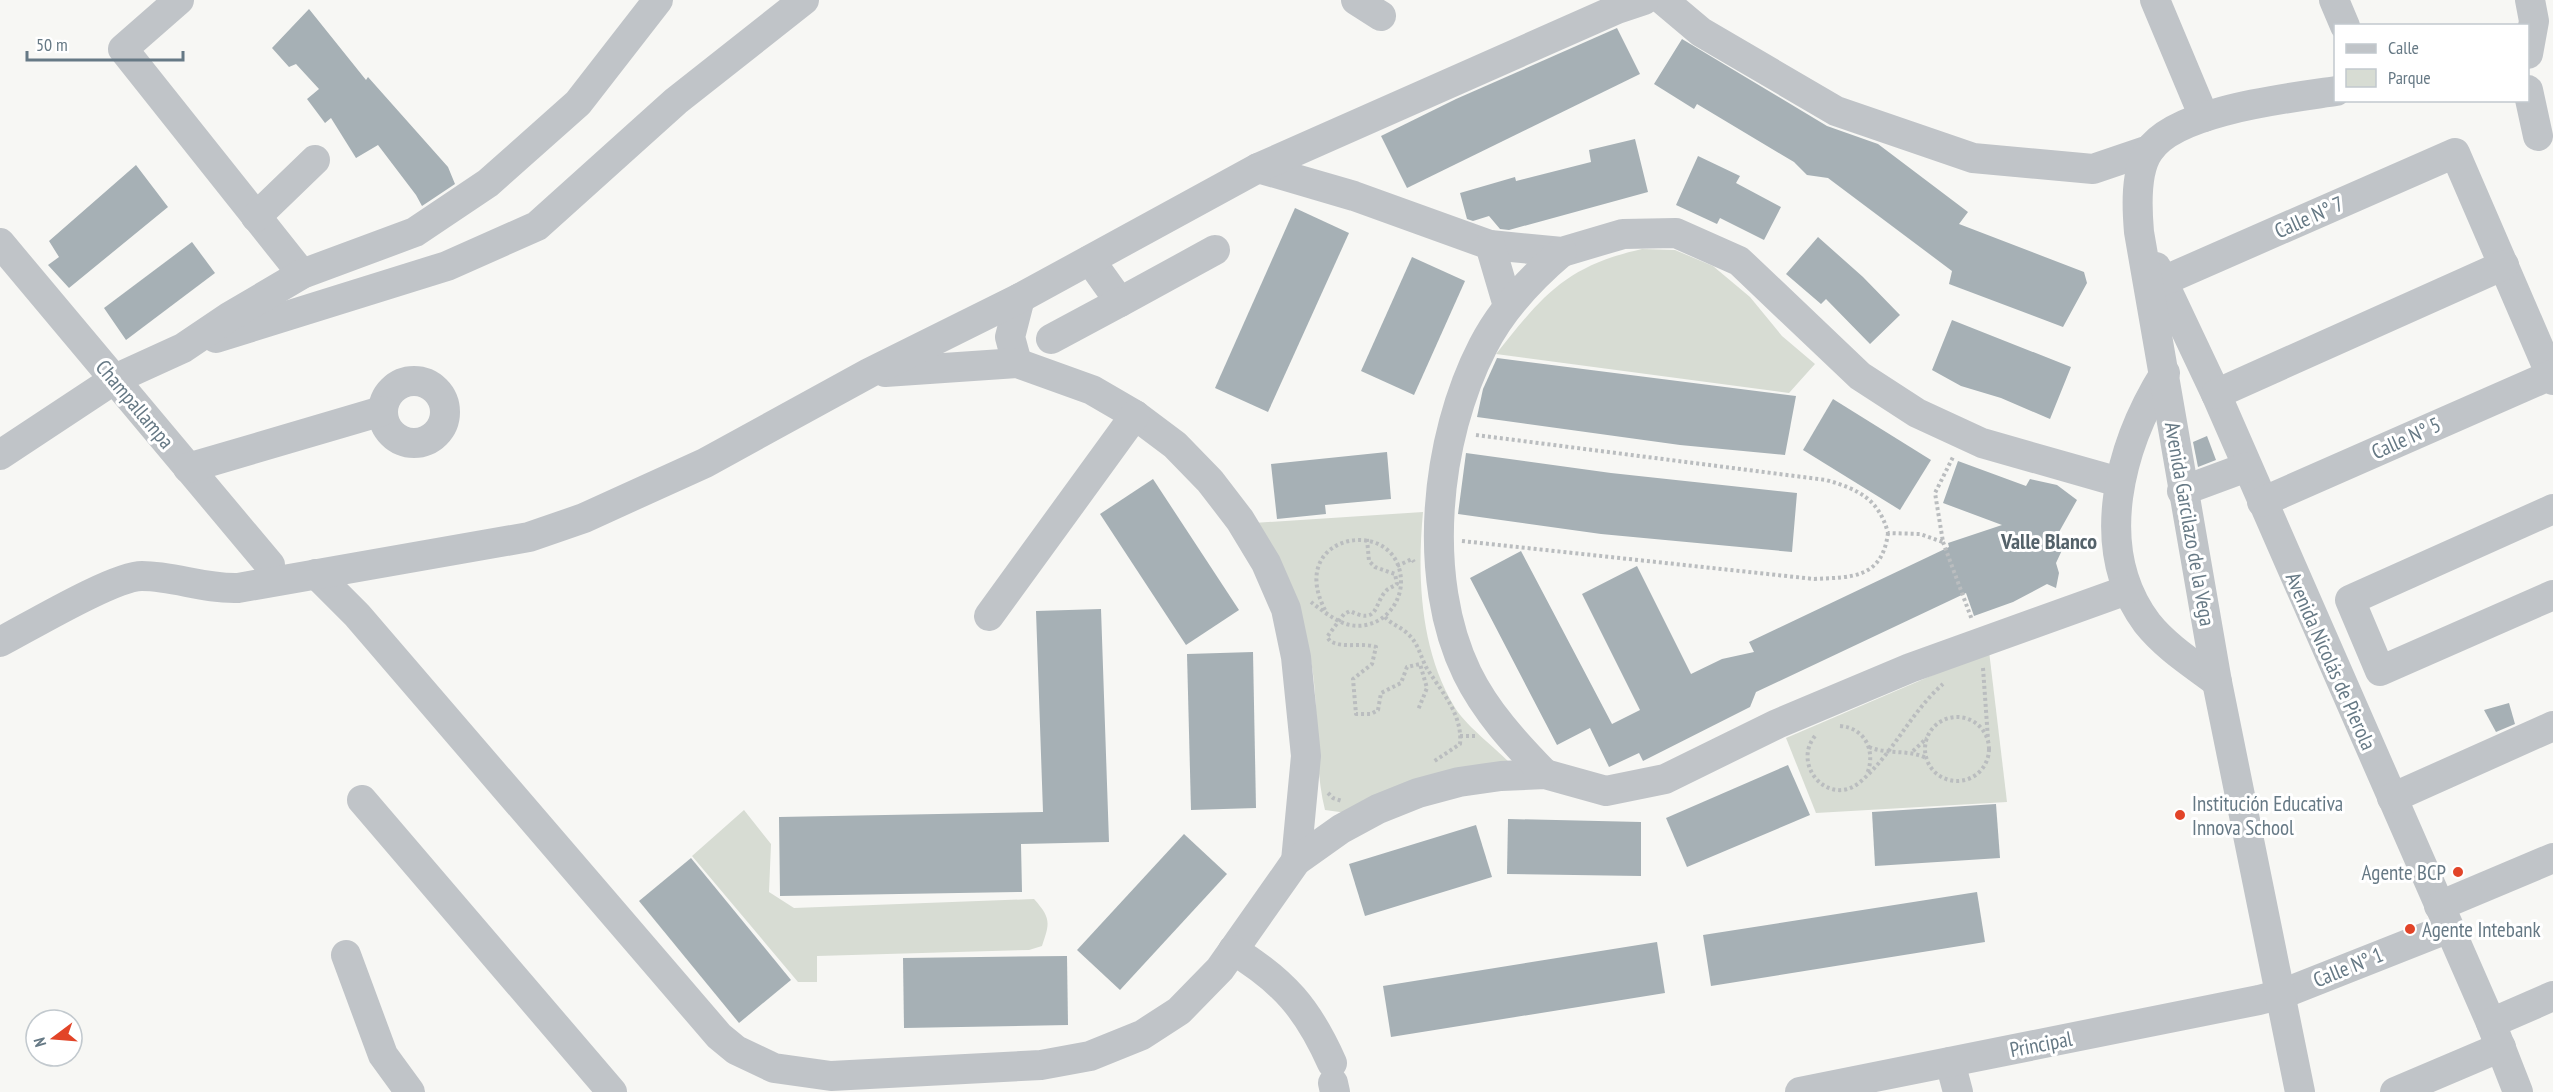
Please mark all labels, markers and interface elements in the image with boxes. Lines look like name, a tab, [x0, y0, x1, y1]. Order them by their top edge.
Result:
scale bar	[27, 24, 183, 62]
legend	[2334, 24, 2529, 102]
text: 50 m	[36, 33, 68, 56]
text: Calle	[2388, 36, 2419, 59]
text: Parque	[2388, 66, 2431, 89]
street label: Calle N° 7	[2270, 190, 2348, 244]
street label: Champallampa	[90, 354, 180, 454]
street label: Calle N° 5	[2367, 411, 2445, 465]
street label: Avenida Garcilazo de la Vega	[2159, 420, 2221, 628]
district label: Valle Blanco	[2000, 527, 2097, 555]
street label: Avenida Nicolás de Pierola	[2280, 568, 2382, 754]
place label: Institución Educativa Innova School	[2192, 790, 2343, 841]
marker: Institución Educativa Innova School	[2173, 808, 2187, 822]
place label: Agente BCP	[2362, 859, 2446, 886]
marker: Agente BCP	[2451, 865, 2465, 879]
place label: Agente Intebank	[2422, 916, 2541, 943]
marker: Agente Intebank	[2403, 922, 2417, 936]
street label: Calle N° 1	[2309, 941, 2387, 993]
north arrow	[24, 1008, 84, 1068]
street label: Principal	[2008, 1025, 2075, 1063]
text: N	[29, 1035, 50, 1049]

